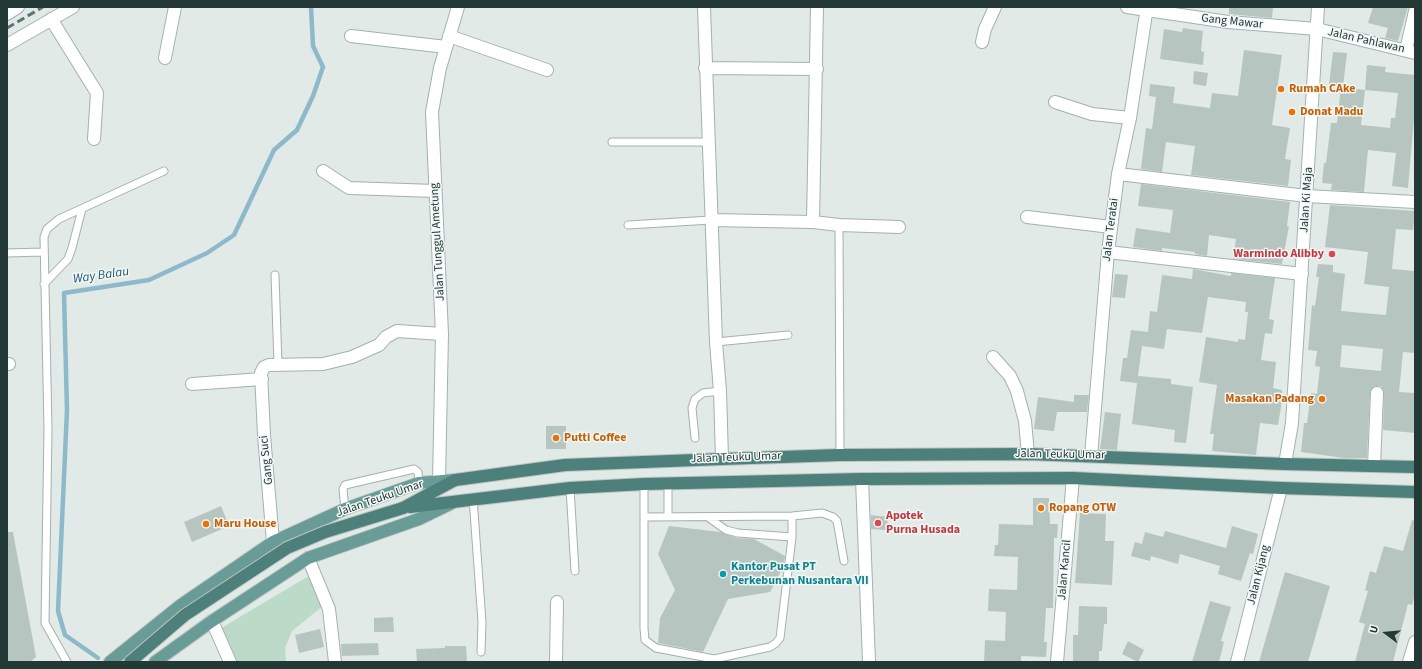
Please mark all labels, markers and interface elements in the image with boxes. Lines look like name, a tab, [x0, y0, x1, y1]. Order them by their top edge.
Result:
street label: Gang Mawar	[1200, 12, 1264, 32]
street label: Jalan Pahlawan	[1326, 25, 1406, 57]
place label: Rumah CAke	[1289, 82, 1355, 96]
marker: Rumah CAke	[1276, 84, 1286, 94]
place label: Donat Madu	[1300, 105, 1363, 119]
marker: Donat Madu	[1287, 107, 1297, 117]
street label: Jalan Ki Maja	[1298, 167, 1316, 233]
street label: Jalan Tunggul Ametung	[428, 182, 448, 302]
street label: Jalan Teratai	[1100, 197, 1122, 263]
place label: Warmindo Alibby	[1233, 247, 1324, 261]
marker: Warmindo Alibby	[1327, 249, 1337, 259]
water label: Way Balau	[72, 264, 130, 288]
place label: Masakan Padang	[1225, 392, 1314, 406]
marker: Masakan Padang	[1317, 394, 1327, 404]
place label: Putti Coffee	[564, 431, 626, 445]
marker: Putti Coffee	[551, 433, 561, 443]
street label: Gang Suci	[257, 434, 277, 486]
street label: Jalan Teuku Umar	[1015, 447, 1105, 463]
street label: Jalan Teuku Umar	[690, 449, 782, 467]
street label: Jalan Teuku Umar	[335, 477, 425, 521]
place label: Ropang OTW	[1049, 501, 1116, 515]
marker: Ropang OTW	[1036, 503, 1046, 513]
place label: Apotek Purna Husada	[886, 509, 960, 537]
place label: Maru House	[214, 517, 277, 531]
marker: Apotek Purna Husada	[873, 518, 883, 528]
marker: Maru House	[201, 519, 211, 529]
street label: Jalan Kancil	[1055, 539, 1075, 601]
street label: Jalan Kijang	[1245, 543, 1273, 607]
place label: Kantor Pusat PT Perkebunan Nusantara VII	[731, 560, 869, 588]
marker: Kantor Pusat PT Perkebunan Nusantara VII	[718, 569, 728, 579]
north arrow	[1366, 613, 1406, 653]
text: U	[1366, 624, 1382, 635]

